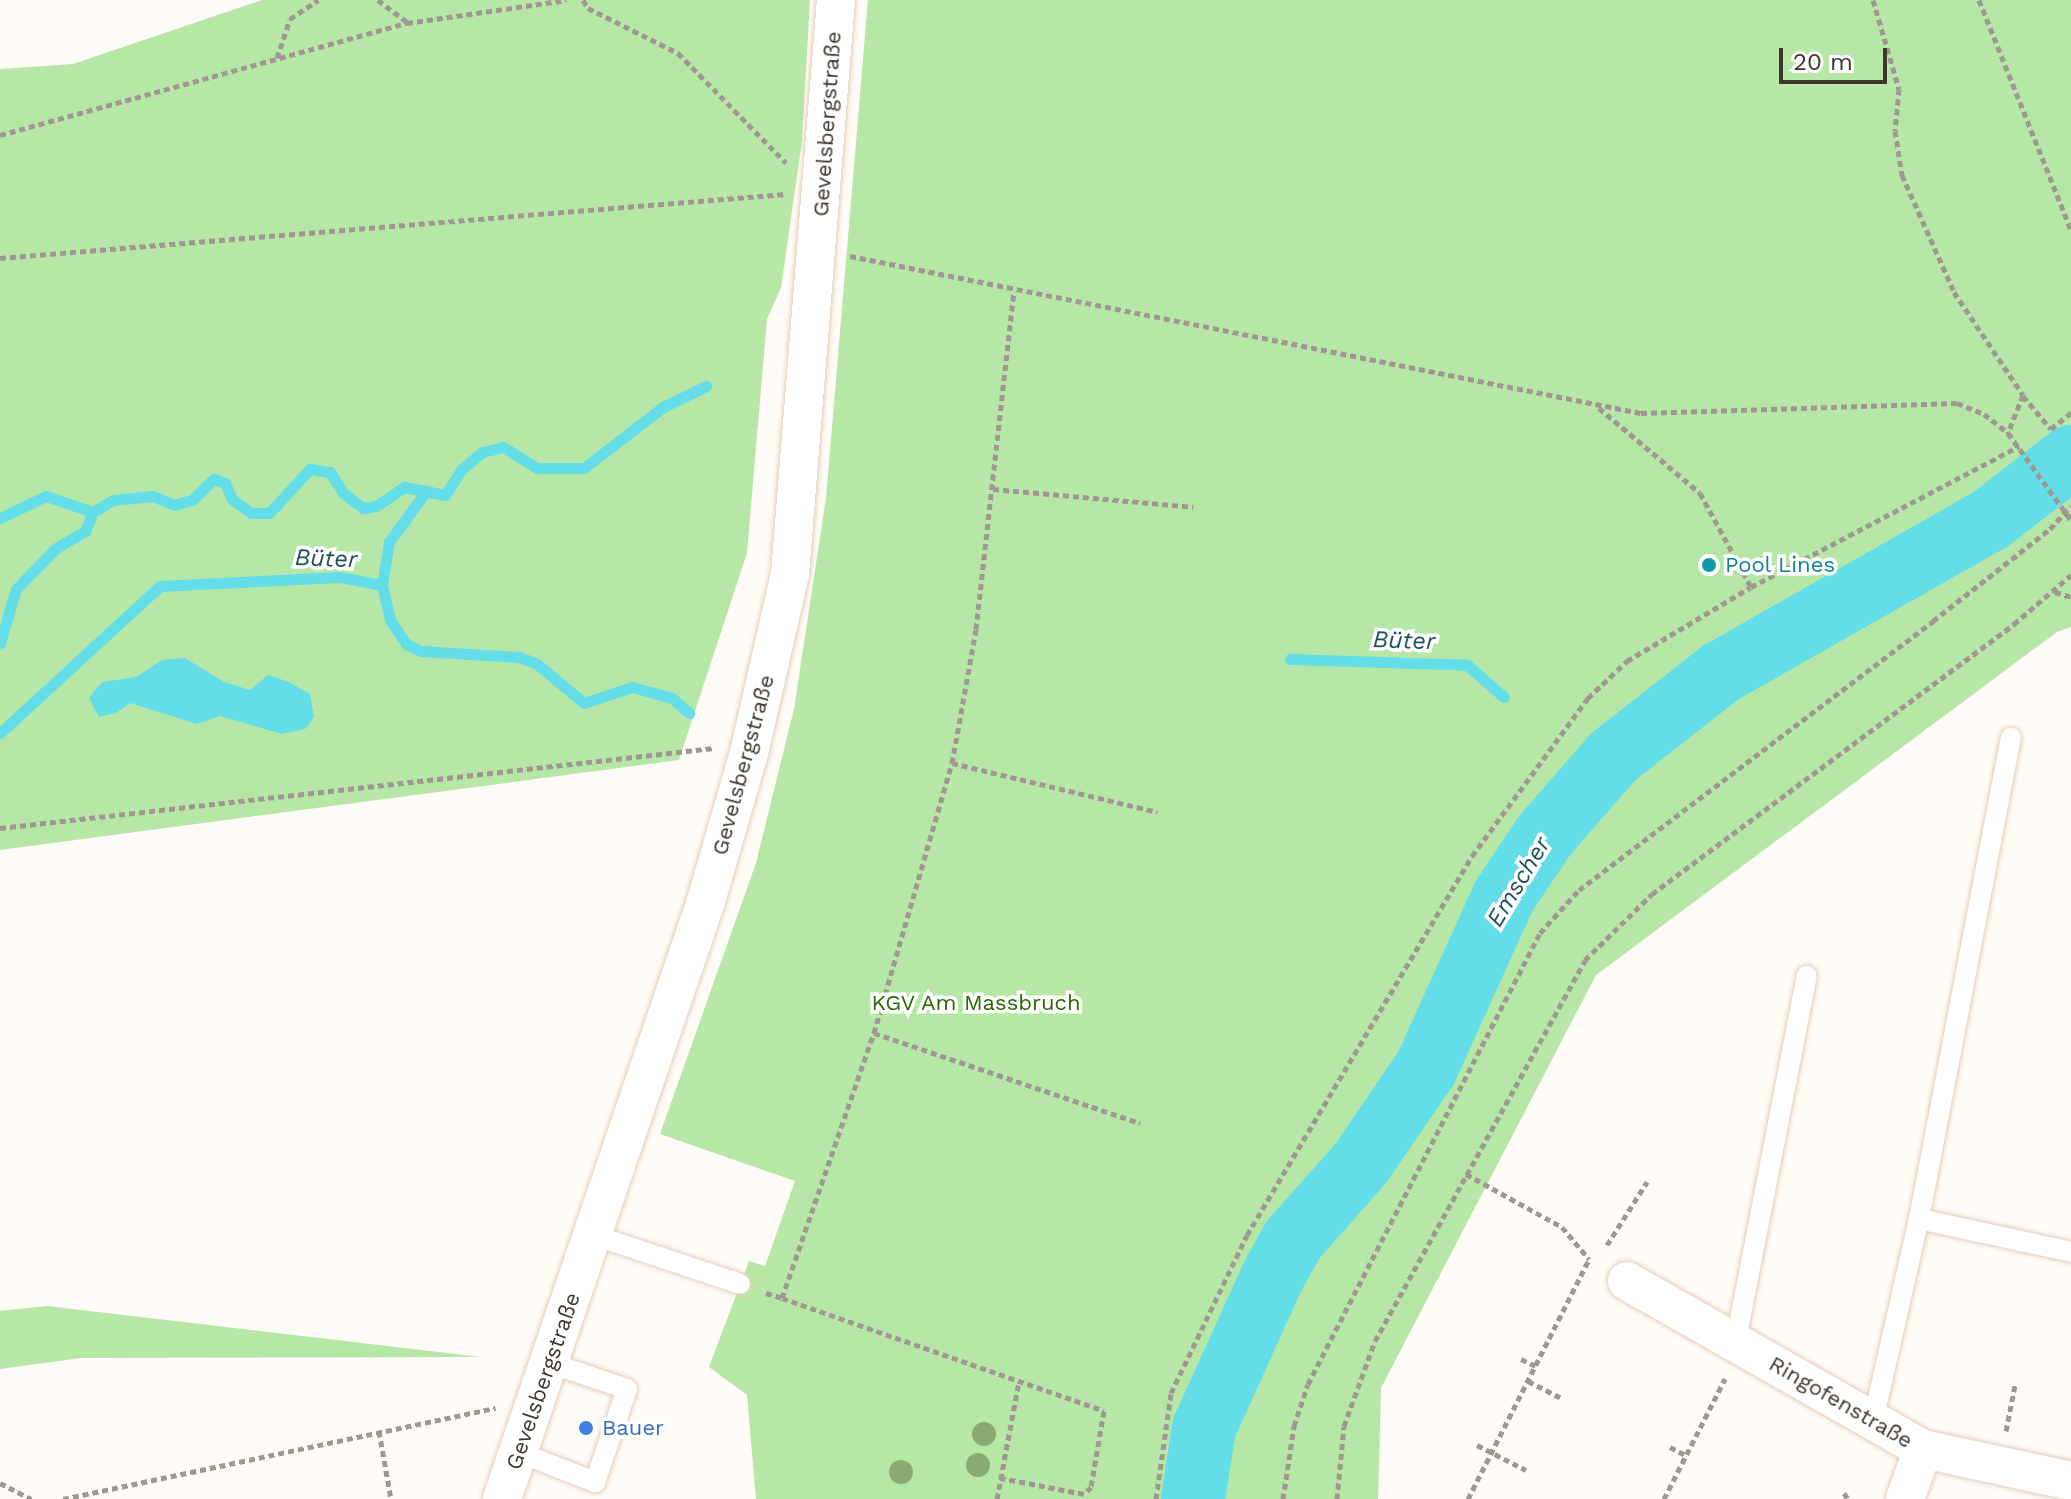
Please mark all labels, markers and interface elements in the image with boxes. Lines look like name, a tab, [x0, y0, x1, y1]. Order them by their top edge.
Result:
street label: Gevelsbergstraße	[807, 31, 847, 217]
scale bar	[1783, 32, 1891, 82]
text: 20 m	[1793, 48, 1853, 76]
water label: Büter	[294, 544, 358, 574]
place label: Pool Lines	[1725, 552, 1836, 578]
marker: Pool Lines	[1700, 556, 1718, 574]
water label: Büter	[1372, 626, 1436, 656]
street label: Gevelsbergstraße	[706, 672, 780, 858]
water label: Emscher	[1481, 832, 1557, 932]
park label: KGV Am Massbruch	[871, 990, 1081, 1016]
street label: Gevelsbergstraße	[500, 1289, 586, 1473]
street label: Ringofenstraße	[1764, 1350, 1918, 1454]
place label: Bauer	[602, 1415, 664, 1441]
marker: Bauer	[577, 1419, 595, 1437]

